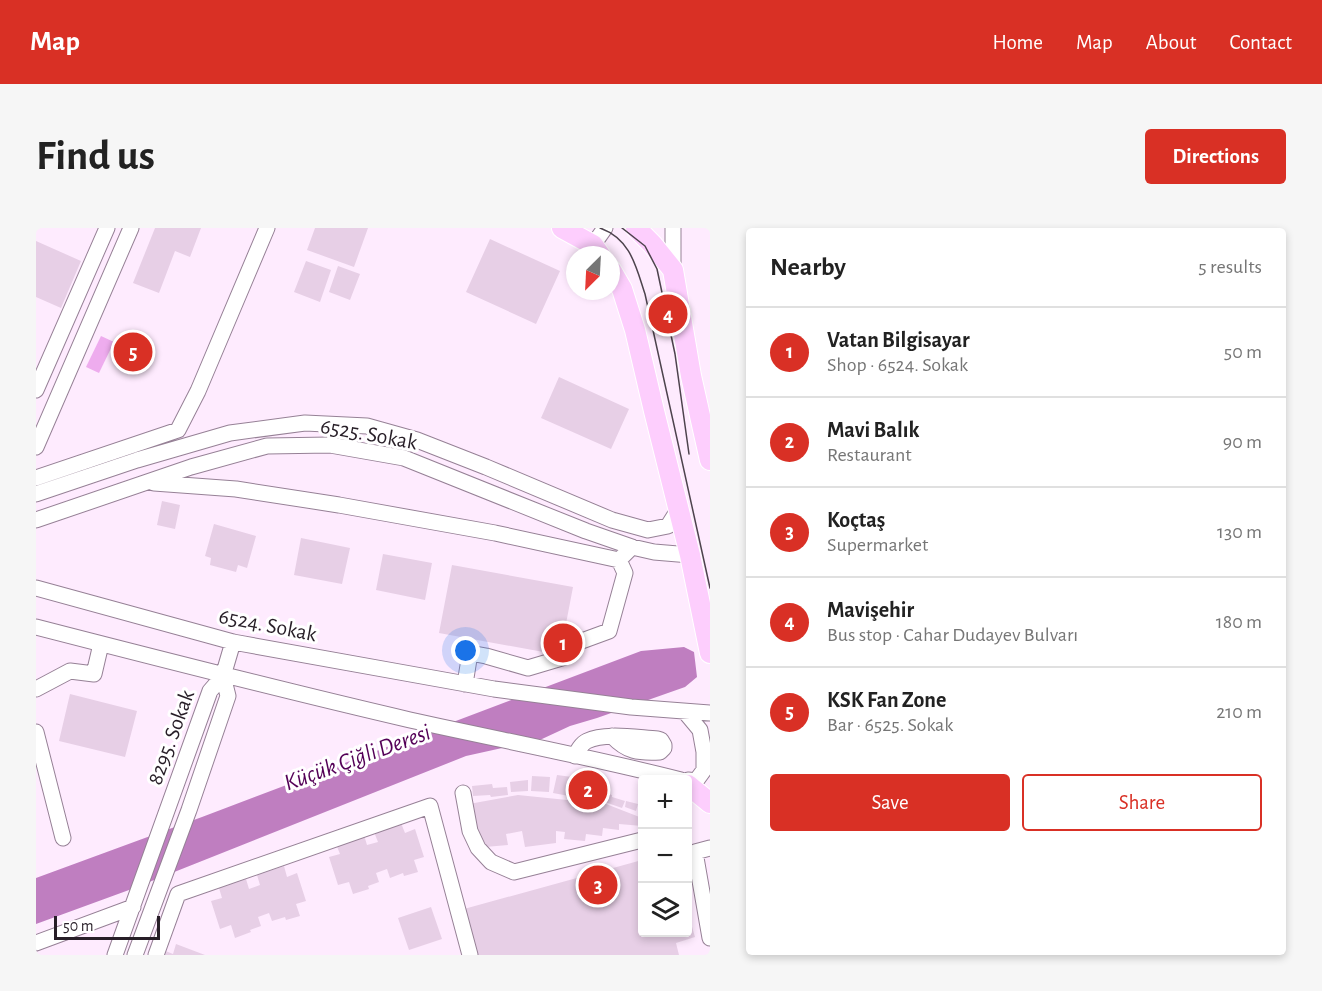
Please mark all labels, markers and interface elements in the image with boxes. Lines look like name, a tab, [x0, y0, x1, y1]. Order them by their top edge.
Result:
text: Map	[30, 28, 80, 56]
text: Home	[992, 32, 1043, 53]
text: Map	[1076, 32, 1113, 53]
text: About	[1146, 32, 1196, 53]
text: Contact	[1229, 32, 1292, 53]
button: Directions	[1145, 129, 1286, 184]
text: Find us	[36, 135, 155, 177]
north arrow	[566, 246, 620, 300]
text: Nearby	[770, 254, 846, 280]
text: 5 results	[1198, 257, 1262, 277]
pin: 4	[648, 292, 688, 337]
text: Vatan Bilgisayar	[827, 329, 970, 351]
pin: 5	[114, 330, 152, 374]
text: 1	[786, 342, 793, 362]
text: 50 m	[1224, 342, 1262, 362]
text: Shop · 6524. Sokak	[827, 355, 968, 375]
street label: 6525. Sokak	[319, 415, 419, 453]
text: Mavi Balık	[827, 419, 919, 441]
text: 2	[785, 432, 794, 452]
text: 90 m	[1223, 432, 1262, 452]
text: Restaurant	[827, 445, 912, 465]
text: Koçtaş	[827, 509, 885, 531]
text: 3	[785, 522, 794, 542]
text: 130 m	[1217, 522, 1262, 542]
text: Supermarket	[827, 535, 928, 555]
text: Mavişehir	[827, 599, 914, 621]
street label: 6524. Sokak	[217, 605, 319, 645]
text: 4	[784, 612, 795, 632]
text: 180 m	[1216, 612, 1262, 632]
pin: 1	[544, 620, 582, 666]
text: Bus stop · Cahar Dudayev Bulvarı	[827, 625, 1078, 645]
your location	[451, 636, 480, 665]
street label: 8295. Sokak	[144, 687, 198, 788]
text: KSK Fan Zone	[827, 689, 946, 711]
text: 5	[785, 702, 794, 722]
text: 210 m	[1216, 702, 1262, 722]
text: Bar · 6525. Sokak	[827, 715, 953, 735]
water label: Küçük Çiğli Deresi	[281, 720, 434, 795]
pin: 2	[568, 768, 608, 812]
button: Save	[770, 774, 1010, 831]
button: Share	[1022, 774, 1262, 831]
map controls	[638, 775, 692, 937]
button: +	[638, 775, 692, 829]
button: −	[638, 829, 692, 883]
pin: 3	[578, 862, 618, 908]
button: layers	[638, 883, 692, 937]
scale bar	[54, 913, 160, 940]
text: 50 m	[63, 918, 94, 934]

